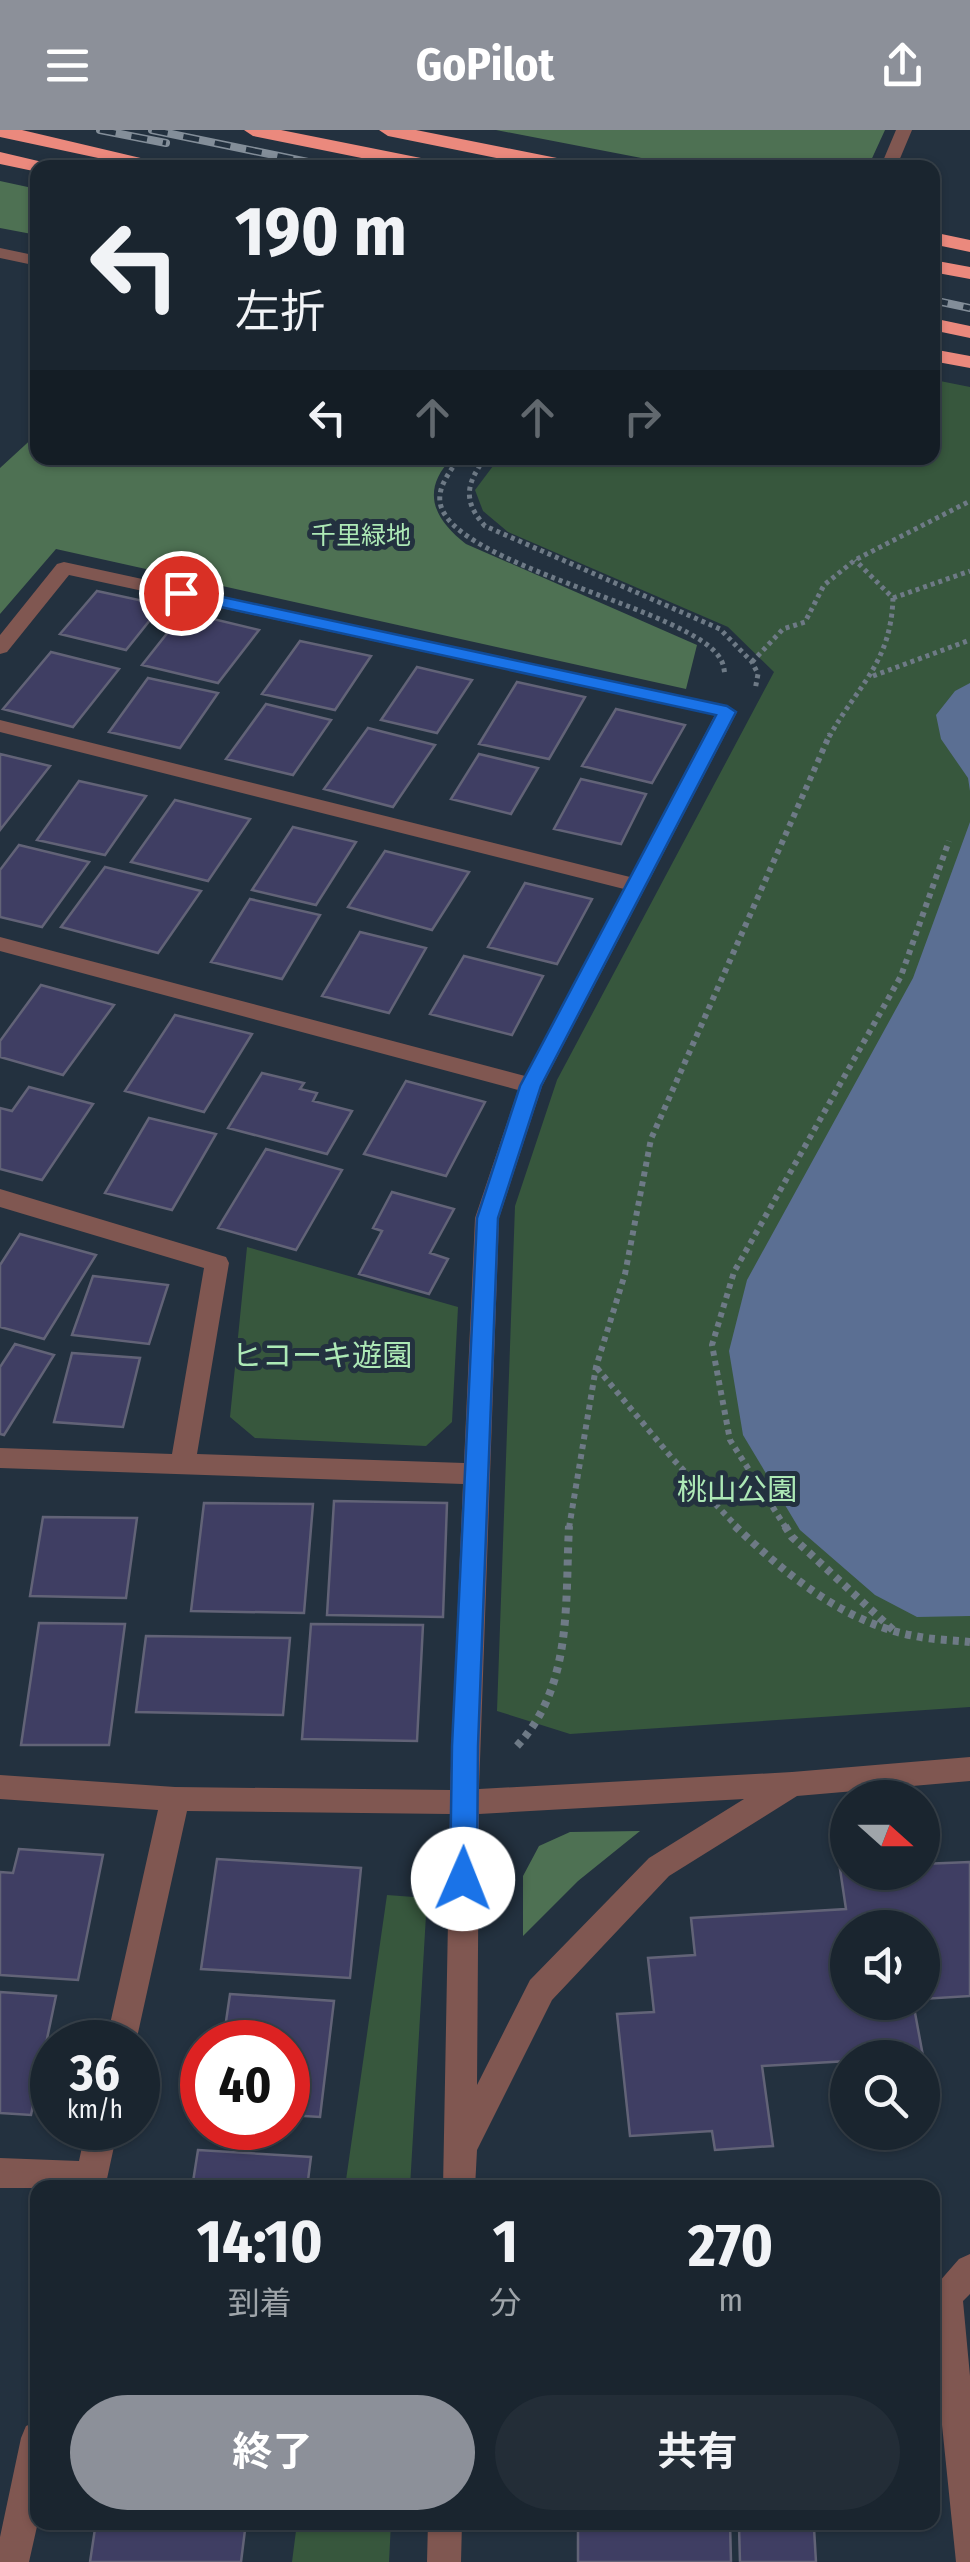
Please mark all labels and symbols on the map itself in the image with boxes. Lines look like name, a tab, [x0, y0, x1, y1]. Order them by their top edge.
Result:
park label: 千里緑地	[311, 521, 411, 551]
pin	[139, 551, 224, 636]
park label: ヒコーキ遊園	[232, 1338, 412, 1374]
park label: 桃山公園	[677, 1472, 797, 1508]
north arrow	[830, 1780, 940, 1890]
position arrow	[411, 1827, 515, 1931]
speed limit sign: 40	[180, 2020, 310, 2150]

